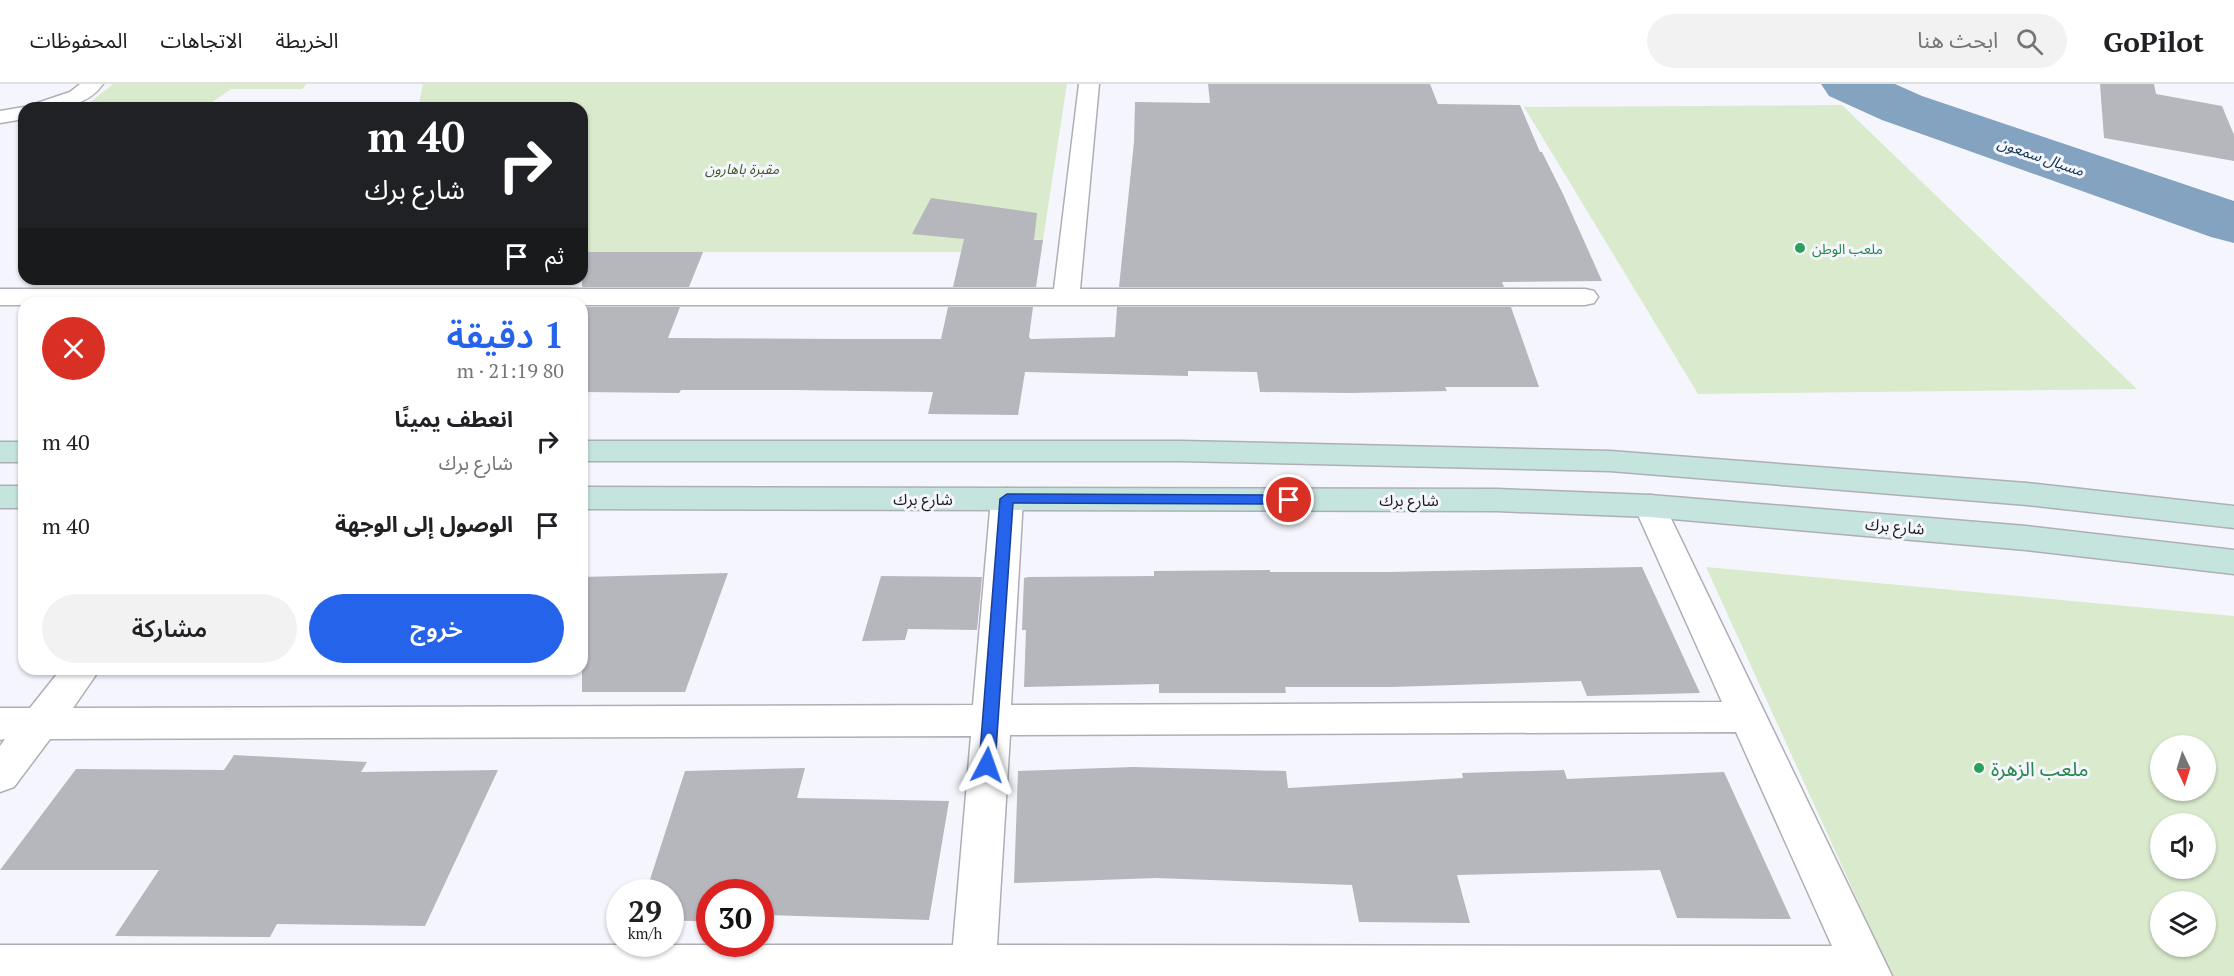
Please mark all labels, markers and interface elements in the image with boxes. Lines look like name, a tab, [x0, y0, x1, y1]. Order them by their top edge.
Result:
search box	[1647, 14, 2067, 68]
text: GoPilot	[2103, 23, 2204, 60]
text: ابحث هنا	[1917, 25, 1998, 54]
icon: search	[2013, 25, 2046, 58]
text: المحفوظات	[30, 26, 127, 54]
text: الاتجاهات	[160, 26, 242, 54]
text: الخريطة	[275, 26, 338, 54]
text: 40 m	[367, 108, 465, 164]
icon: right	[486, 126, 564, 204]
water label: مسيال سمعون	[1995, 132, 2087, 180]
park label: مقبرة باهارون	[705, 159, 780, 178]
text: شارع برك	[365, 171, 465, 207]
place label: ملعب الوطن	[1812, 239, 1883, 258]
icon: arrive	[500, 240, 533, 273]
text: ثم	[545, 241, 564, 270]
marker: ملعب الوطن	[1793, 241, 1807, 255]
text: 1 دقيقة	[447, 311, 564, 358]
button: close	[42, 317, 105, 380]
text: 80 m · 21:19	[457, 357, 564, 384]
text: انعطف يمينًا	[395, 404, 513, 433]
icon: right	[531, 425, 564, 458]
text: 40 m	[42, 427, 90, 456]
text: شارع برك	[439, 449, 513, 476]
pin	[1263, 474, 1314, 525]
icon: arrive	[1272, 483, 1305, 516]
street label: شارع برك	[893, 488, 953, 512]
street label: شارع برك	[1379, 489, 1439, 513]
text: الوصول إلى الوجهة	[335, 509, 513, 538]
icon: arrive	[531, 509, 564, 542]
text: 40 m	[42, 511, 90, 540]
street label: شارع برك	[1864, 512, 1926, 542]
button: مشاركة	[42, 594, 297, 663]
button: خروج	[309, 594, 564, 663]
position arrow	[955, 733, 1019, 797]
north arrow	[2150, 735, 2216, 801]
map controls	[2150, 735, 2216, 957]
place label: ملعب الزهرة	[1991, 755, 2088, 782]
marker: ملعب الزهرة	[1972, 761, 1986, 775]
button: sound	[2150, 813, 2216, 879]
speed limit sign: 30	[696, 879, 774, 957]
text: 29	[628, 891, 662, 931]
button: layers	[2150, 891, 2216, 957]
text: km/h	[628, 923, 662, 943]

